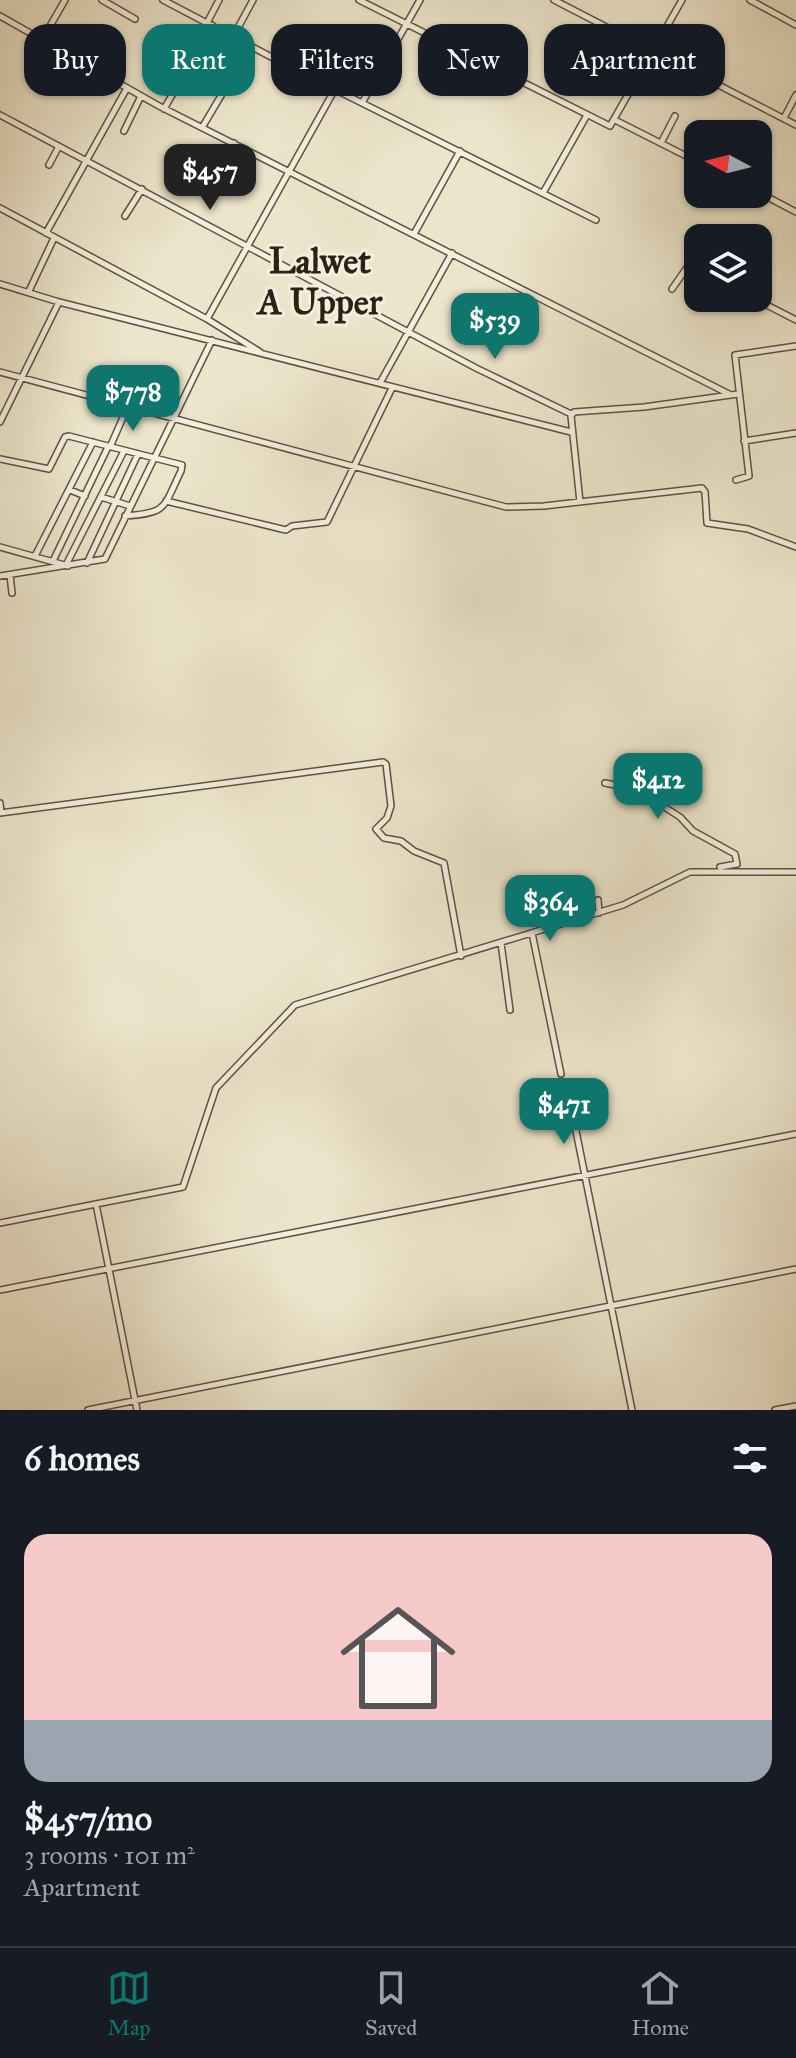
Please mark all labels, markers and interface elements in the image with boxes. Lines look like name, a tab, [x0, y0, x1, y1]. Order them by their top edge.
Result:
chip: Buy	[24, 24, 126, 96]
chip: Rent	[142, 24, 255, 96]
chip: Filters	[271, 24, 402, 96]
chip: New	[418, 24, 528, 96]
chip: Apartment	[544, 24, 725, 96]
north arrow	[684, 120, 772, 208]
map controls	[684, 120, 772, 312]
pin: $457	[163, 144, 257, 212]
text: $457	[182, 154, 238, 186]
button: layers	[684, 224, 772, 312]
district label: Lalwet A Upper	[256, 239, 383, 324]
pin: $539	[448, 293, 542, 361]
text: $539	[469, 303, 521, 335]
pin: $778	[86, 365, 180, 433]
text: $778	[104, 375, 162, 407]
pin: $412	[611, 753, 705, 821]
text: $412	[631, 763, 685, 795]
pin: $364	[503, 875, 597, 943]
text: $364	[523, 885, 577, 917]
pin: $471	[517, 1078, 611, 1146]
text: $471	[537, 1088, 591, 1120]
icon: filters	[728, 1436, 772, 1480]
text: 6 homes	[24, 1438, 140, 1479]
icon: home	[326, 1586, 470, 1730]
text: $457/mo	[24, 1798, 152, 1839]
text: 3 rooms · 101 m²	[24, 1839, 195, 1871]
text: Apartment	[24, 1871, 140, 1903]
tab: Map	[107, 1966, 151, 2041]
tab: Saved	[365, 1966, 417, 2041]
tab: Home	[631, 1966, 689, 2041]

